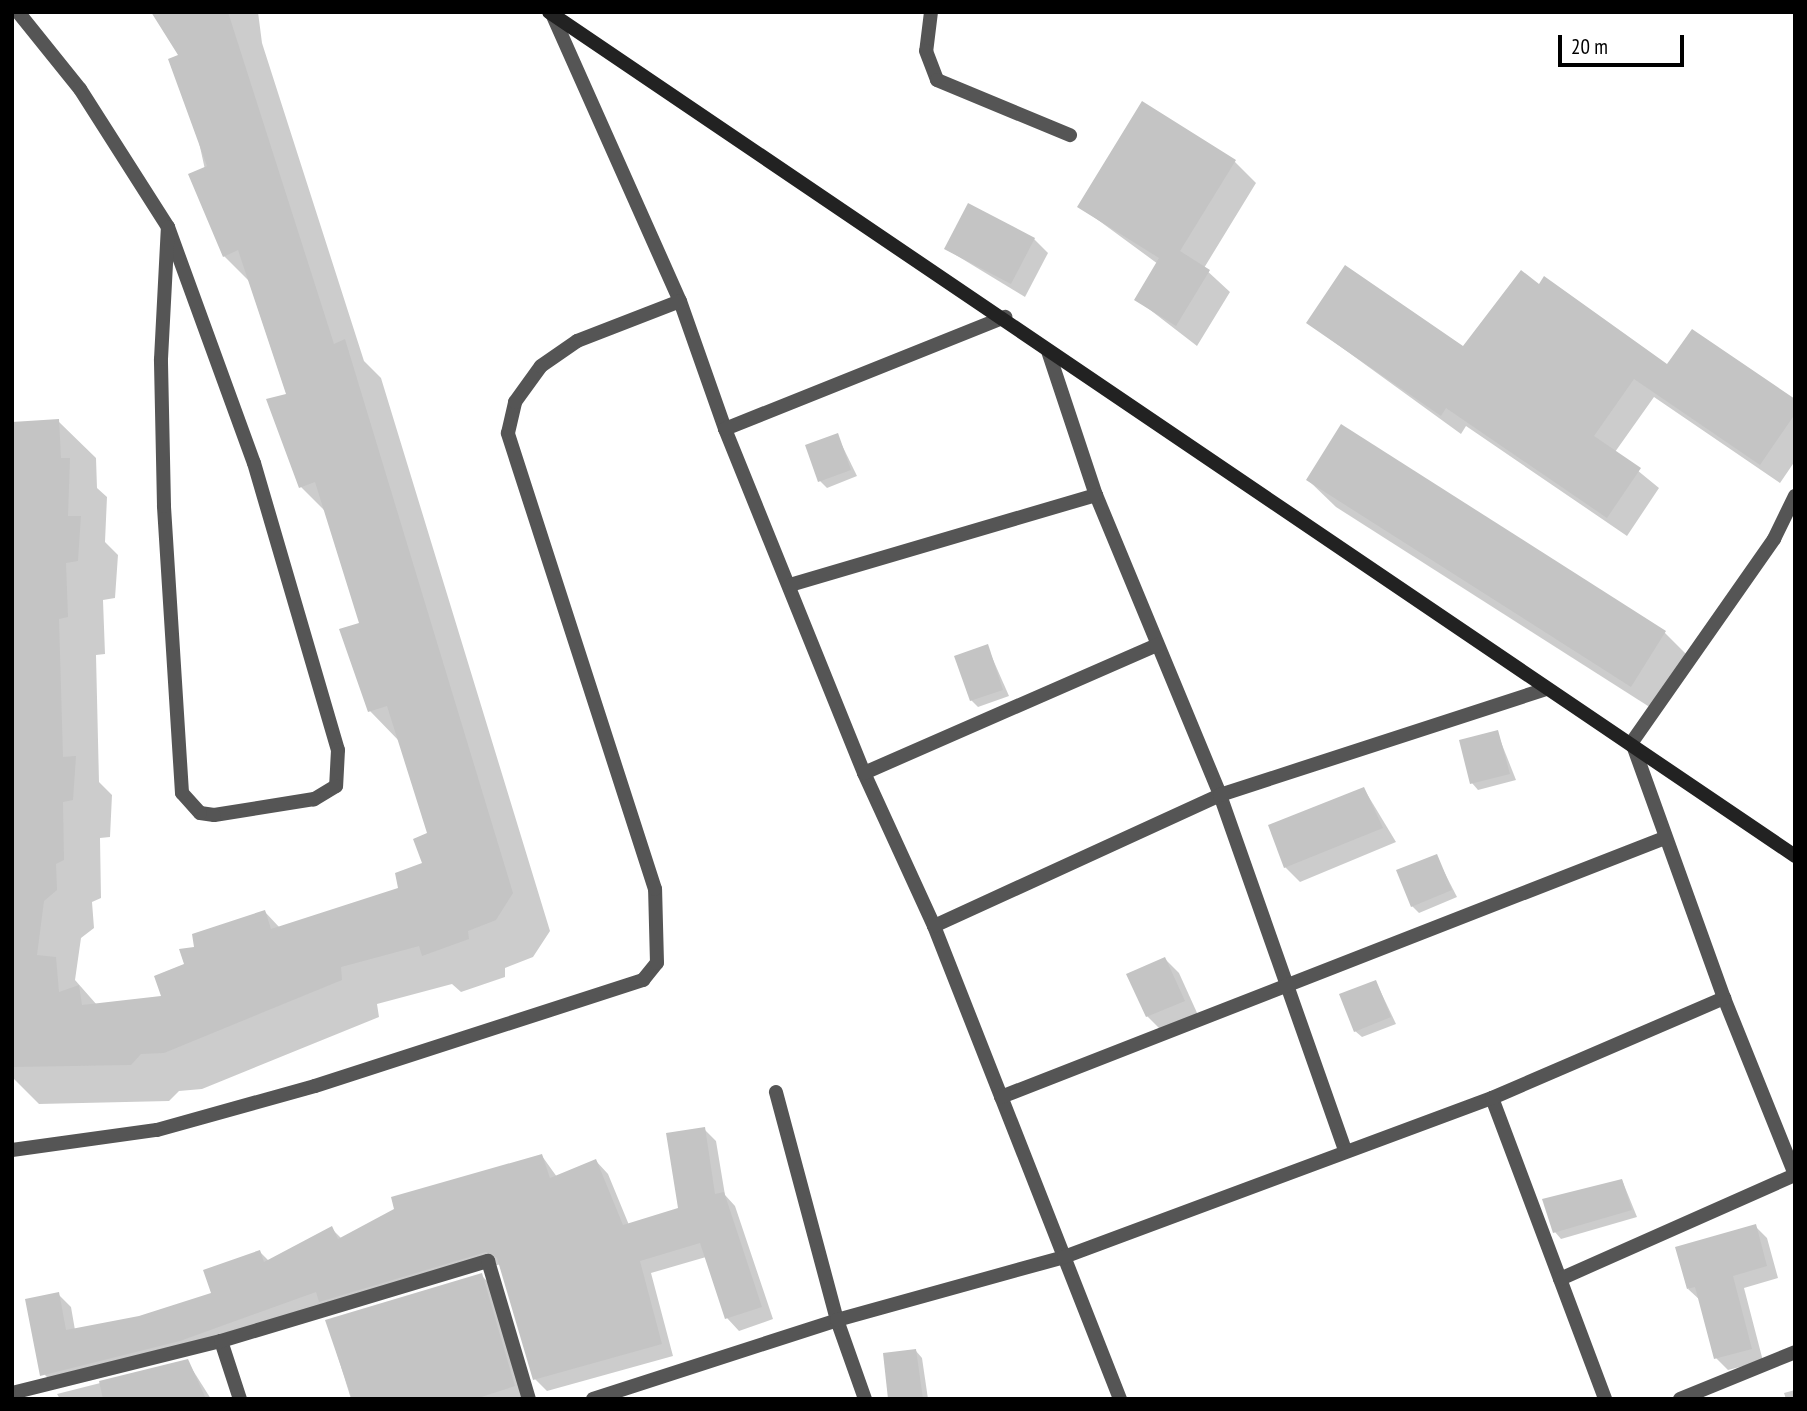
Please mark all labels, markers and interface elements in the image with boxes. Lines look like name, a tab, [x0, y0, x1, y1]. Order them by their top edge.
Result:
scale bar	[1562, 21, 1688, 65]
text: 20 m	[1571, 33, 1608, 60]

